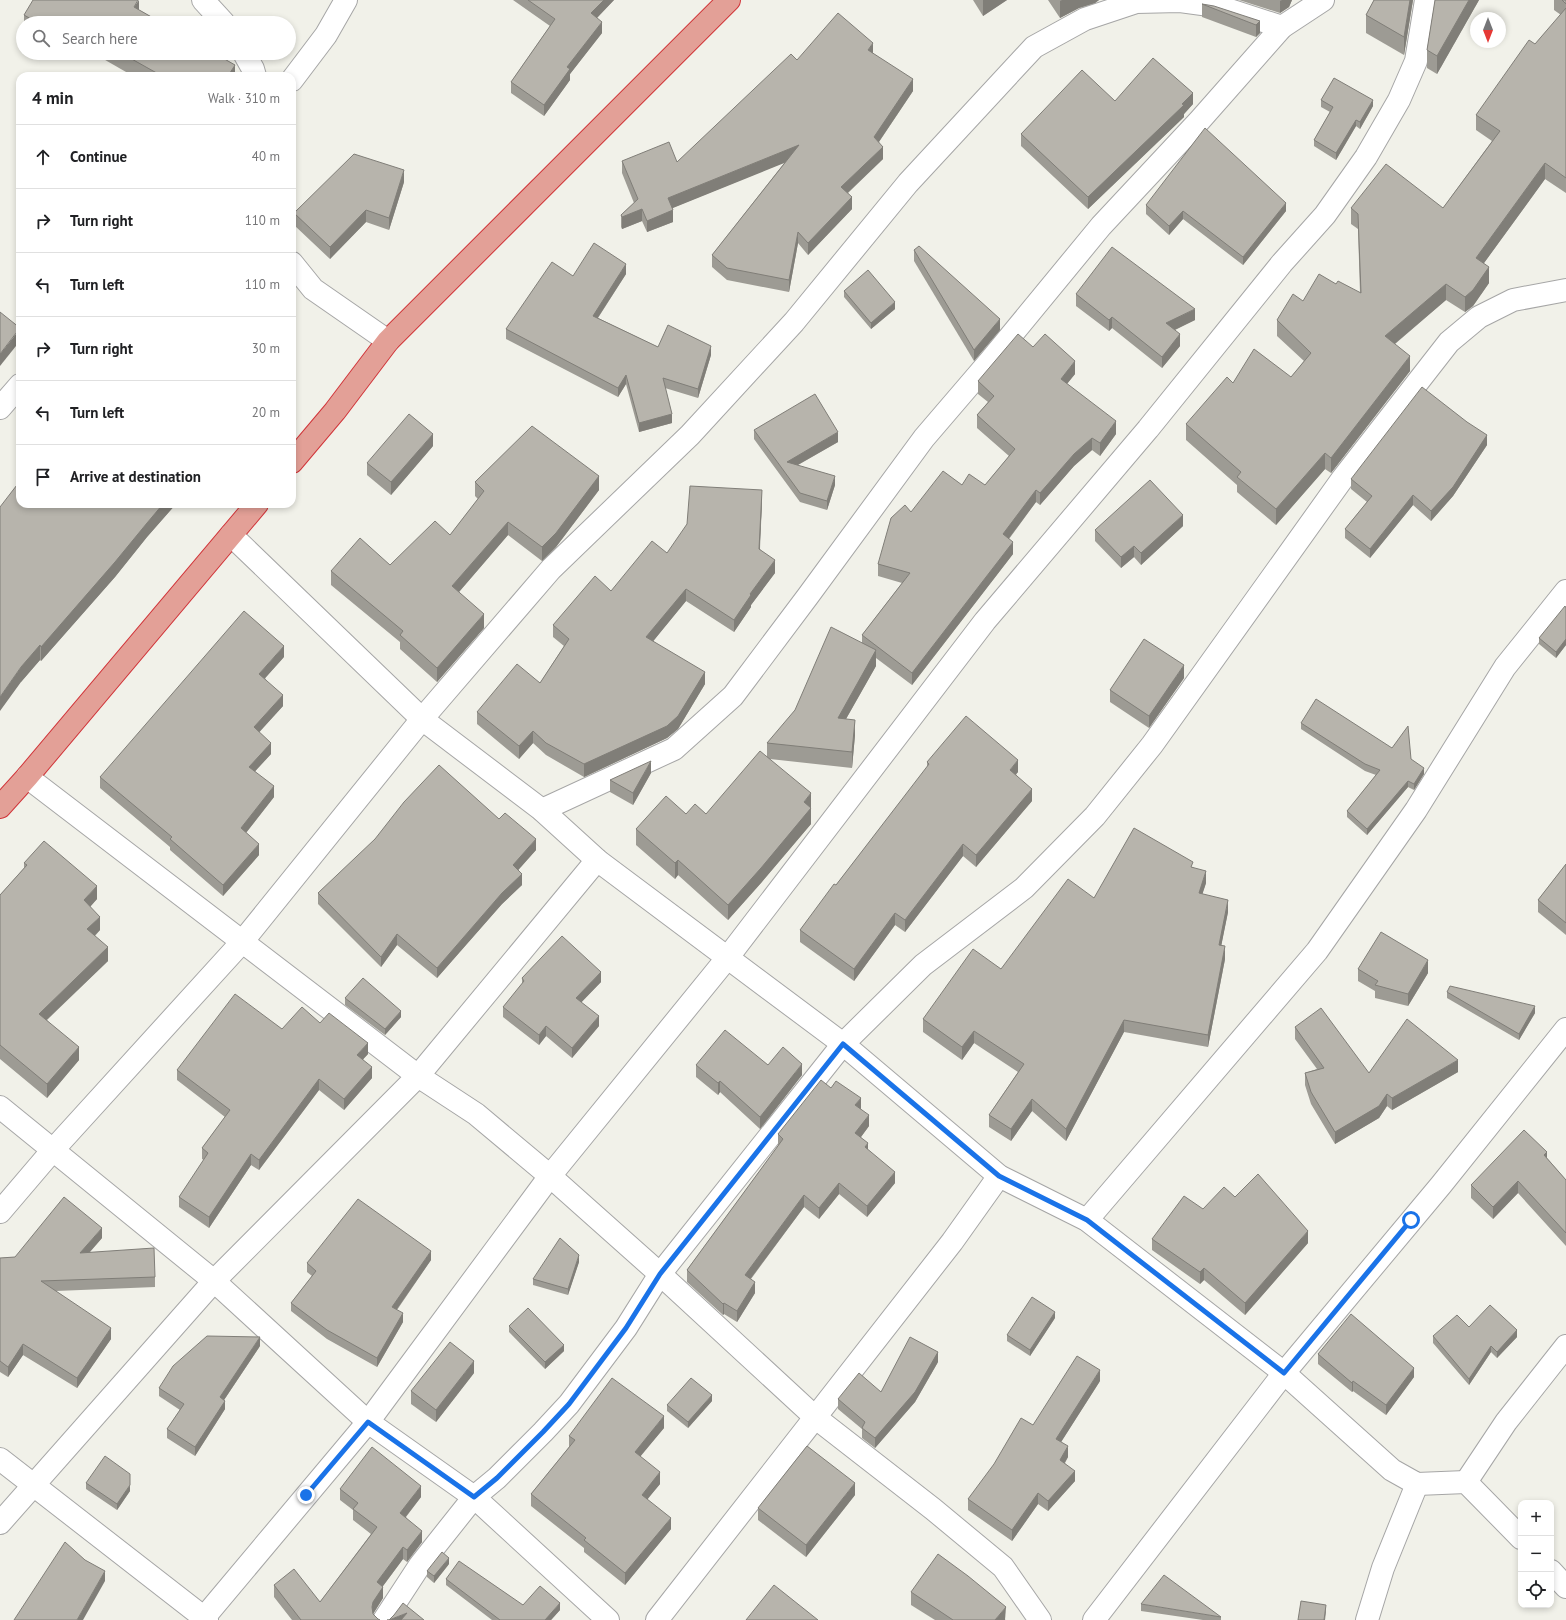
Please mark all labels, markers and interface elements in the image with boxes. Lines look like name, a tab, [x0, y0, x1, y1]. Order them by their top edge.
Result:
north arrow	[1470, 12, 1506, 48]
search box	[16, 16, 296, 60]
icon: search	[30, 27, 52, 49]
text: Search here	[62, 29, 138, 48]
text: 4 min	[32, 87, 73, 109]
text: Walk · 310 m	[208, 90, 280, 107]
icon: ahead	[32, 146, 54, 168]
text: Continue	[70, 147, 127, 166]
text: 40 m	[252, 148, 280, 165]
icon: right	[32, 210, 54, 232]
text: Turn right	[70, 211, 133, 230]
text: 110 m	[245, 212, 280, 229]
icon: left	[32, 274, 54, 296]
text: Turn left	[70, 275, 124, 294]
text: 110 m	[245, 276, 280, 293]
icon: right	[32, 338, 54, 360]
text: Turn right	[70, 339, 133, 358]
text: 30 m	[252, 340, 280, 357]
icon: left	[32, 402, 54, 424]
text: Turn left	[70, 403, 124, 422]
text: 20 m	[252, 404, 280, 421]
icon: arrive	[32, 466, 54, 488]
text: Arrive at destination	[70, 467, 201, 486]
route start	[1402, 1211, 1420, 1229]
route end	[297, 1486, 315, 1504]
map controls	[1518, 1500, 1554, 1608]
button: +	[1518, 1500, 1554, 1536]
button: −	[1518, 1536, 1554, 1572]
button: locate	[1518, 1572, 1554, 1608]

